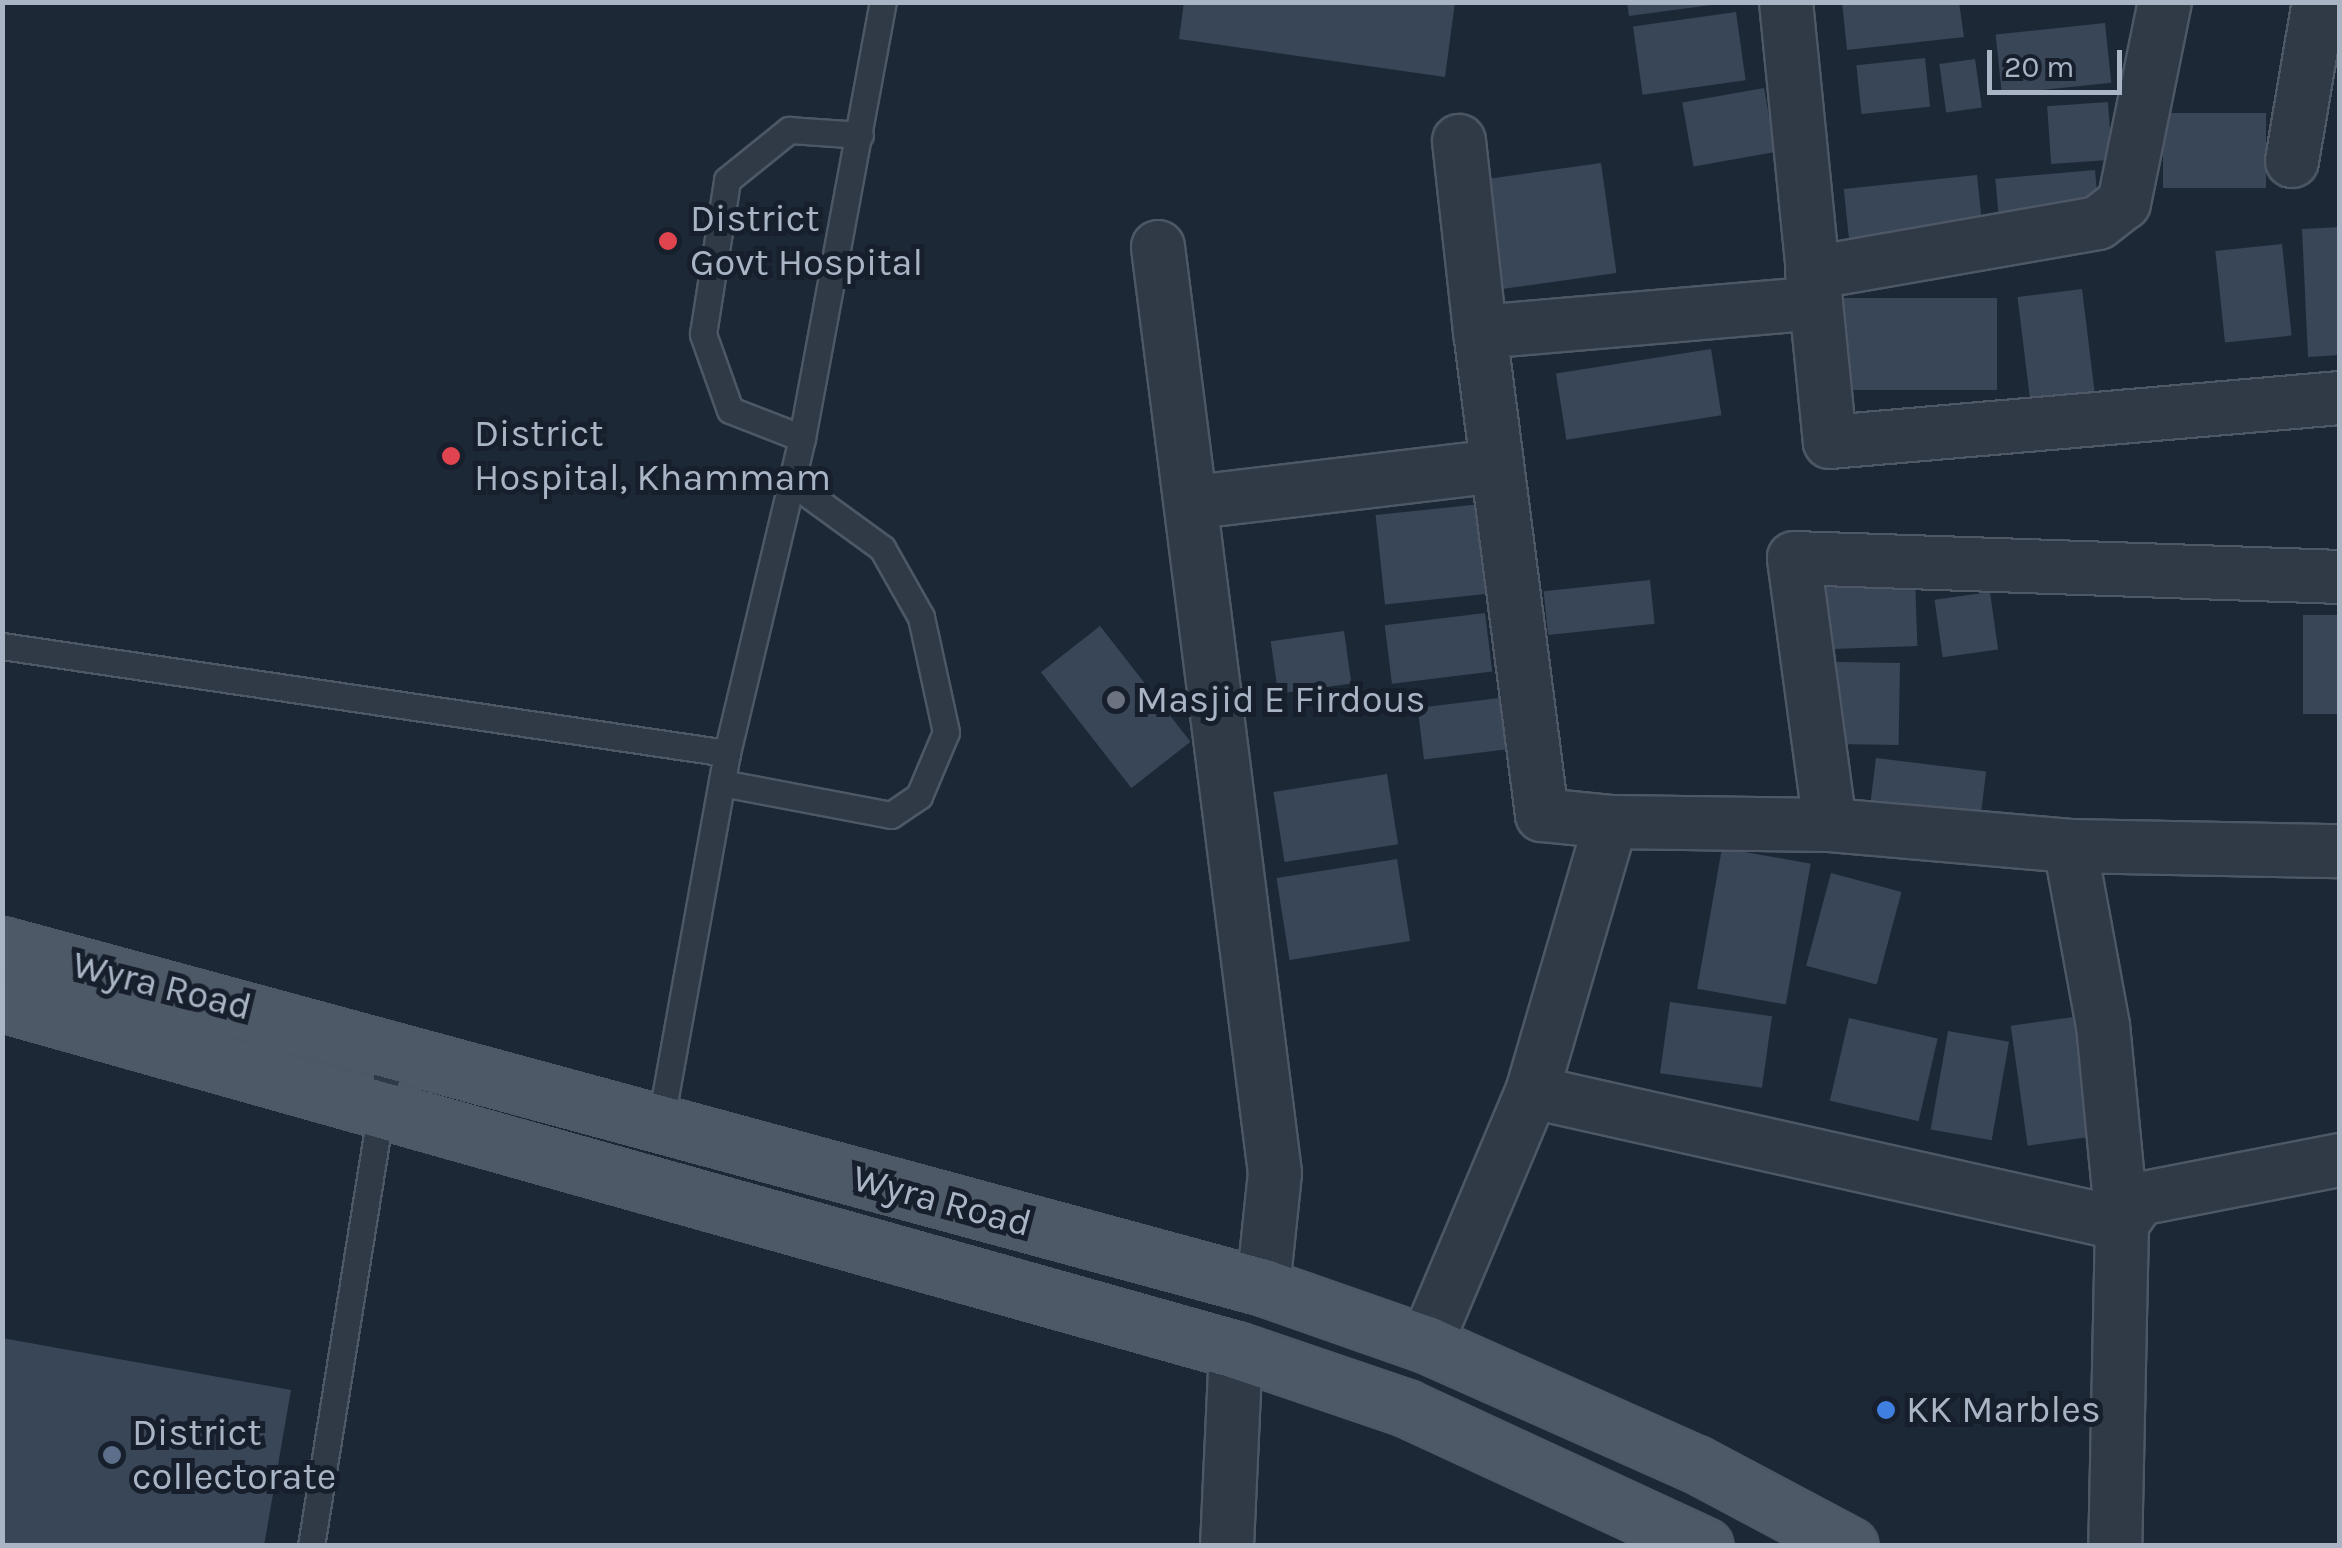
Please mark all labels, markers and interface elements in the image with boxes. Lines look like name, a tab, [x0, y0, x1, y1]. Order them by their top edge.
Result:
scale bar	[1992, 30, 2127, 92]
text: 20 m	[2004, 49, 2074, 85]
place label: District Govt Hospital	[690, 196, 923, 286]
marker: District Govt Hospital	[655, 228, 681, 254]
place label: District Hospital, Khammam	[474, 411, 831, 500]
marker: District Hospital, Khammam	[438, 443, 464, 469]
place label: Masjid E Firdous	[1136, 677, 1425, 723]
marker: Masjid E Firdous	[1105, 689, 1127, 711]
street label: Wyra Road	[68, 942, 256, 1030]
street label: Wyra Road	[848, 1155, 1036, 1247]
place label: KK Marbles	[1906, 1387, 2101, 1433]
marker: KK Marbles	[1875, 1399, 1897, 1421]
place label: District collectorate	[132, 1410, 336, 1500]
marker: District collectorate	[101, 1444, 123, 1466]

